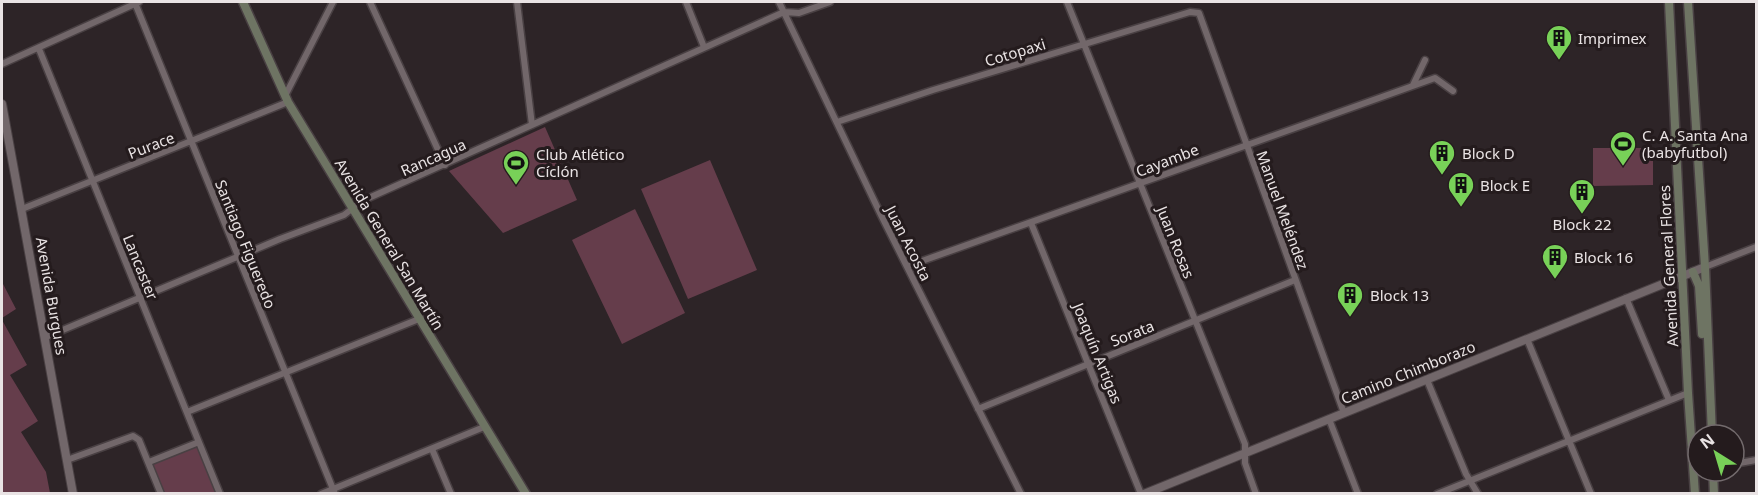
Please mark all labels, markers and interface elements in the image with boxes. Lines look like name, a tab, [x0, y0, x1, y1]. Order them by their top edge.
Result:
building icon: Imprimex	[1544, 23, 1574, 61]
place label: Imprimex	[1578, 28, 1647, 48]
street label: Cotopaxi	[982, 33, 1048, 71]
place label: C. A. Santa Ana (babyfutbol)	[1642, 125, 1748, 162]
street label: Purace	[125, 127, 177, 163]
sports icon: C. A. Santa Ana (babyfutbol)	[1608, 129, 1638, 167]
street label: Rancagua	[397, 134, 469, 180]
building icon: Block D	[1427, 138, 1457, 176]
street label: Cayambe	[1133, 139, 1201, 181]
place label: Block D	[1462, 143, 1515, 163]
place label: Club Atlético Cíclón	[536, 144, 625, 181]
sports icon: Club Atlético Cíclón	[501, 148, 531, 186]
street label: Manuel Meléndez	[1252, 148, 1314, 272]
street label: Avenida General San Martín	[331, 155, 449, 333]
building icon: Block E	[1446, 170, 1476, 208]
place label: Block E	[1480, 175, 1530, 195]
street label: Santiago Figueredo	[211, 177, 281, 311]
building icon: Block 22	[1567, 177, 1597, 215]
street label: Avenida General Flores	[1654, 185, 1682, 347]
street label: Juan Acosta	[881, 200, 936, 284]
street label: Juan Rosas	[1152, 201, 1200, 281]
place label: Block 22	[1553, 214, 1611, 234]
street label: Lancaster	[119, 232, 163, 302]
street label: Avenida Burgues	[32, 235, 72, 357]
building icon: Block 16	[1540, 242, 1570, 280]
place label: Block 16	[1574, 247, 1633, 267]
building icon: Block 13	[1335, 280, 1365, 318]
place label: Block 13	[1370, 285, 1429, 305]
street label: Joaquín Artigas	[1068, 298, 1127, 406]
street label: Sorata	[1107, 315, 1157, 351]
street label: Camino Chimborazo	[1338, 336, 1478, 408]
north arrow	[1686, 423, 1746, 483]
text: N	[1695, 428, 1719, 454]

